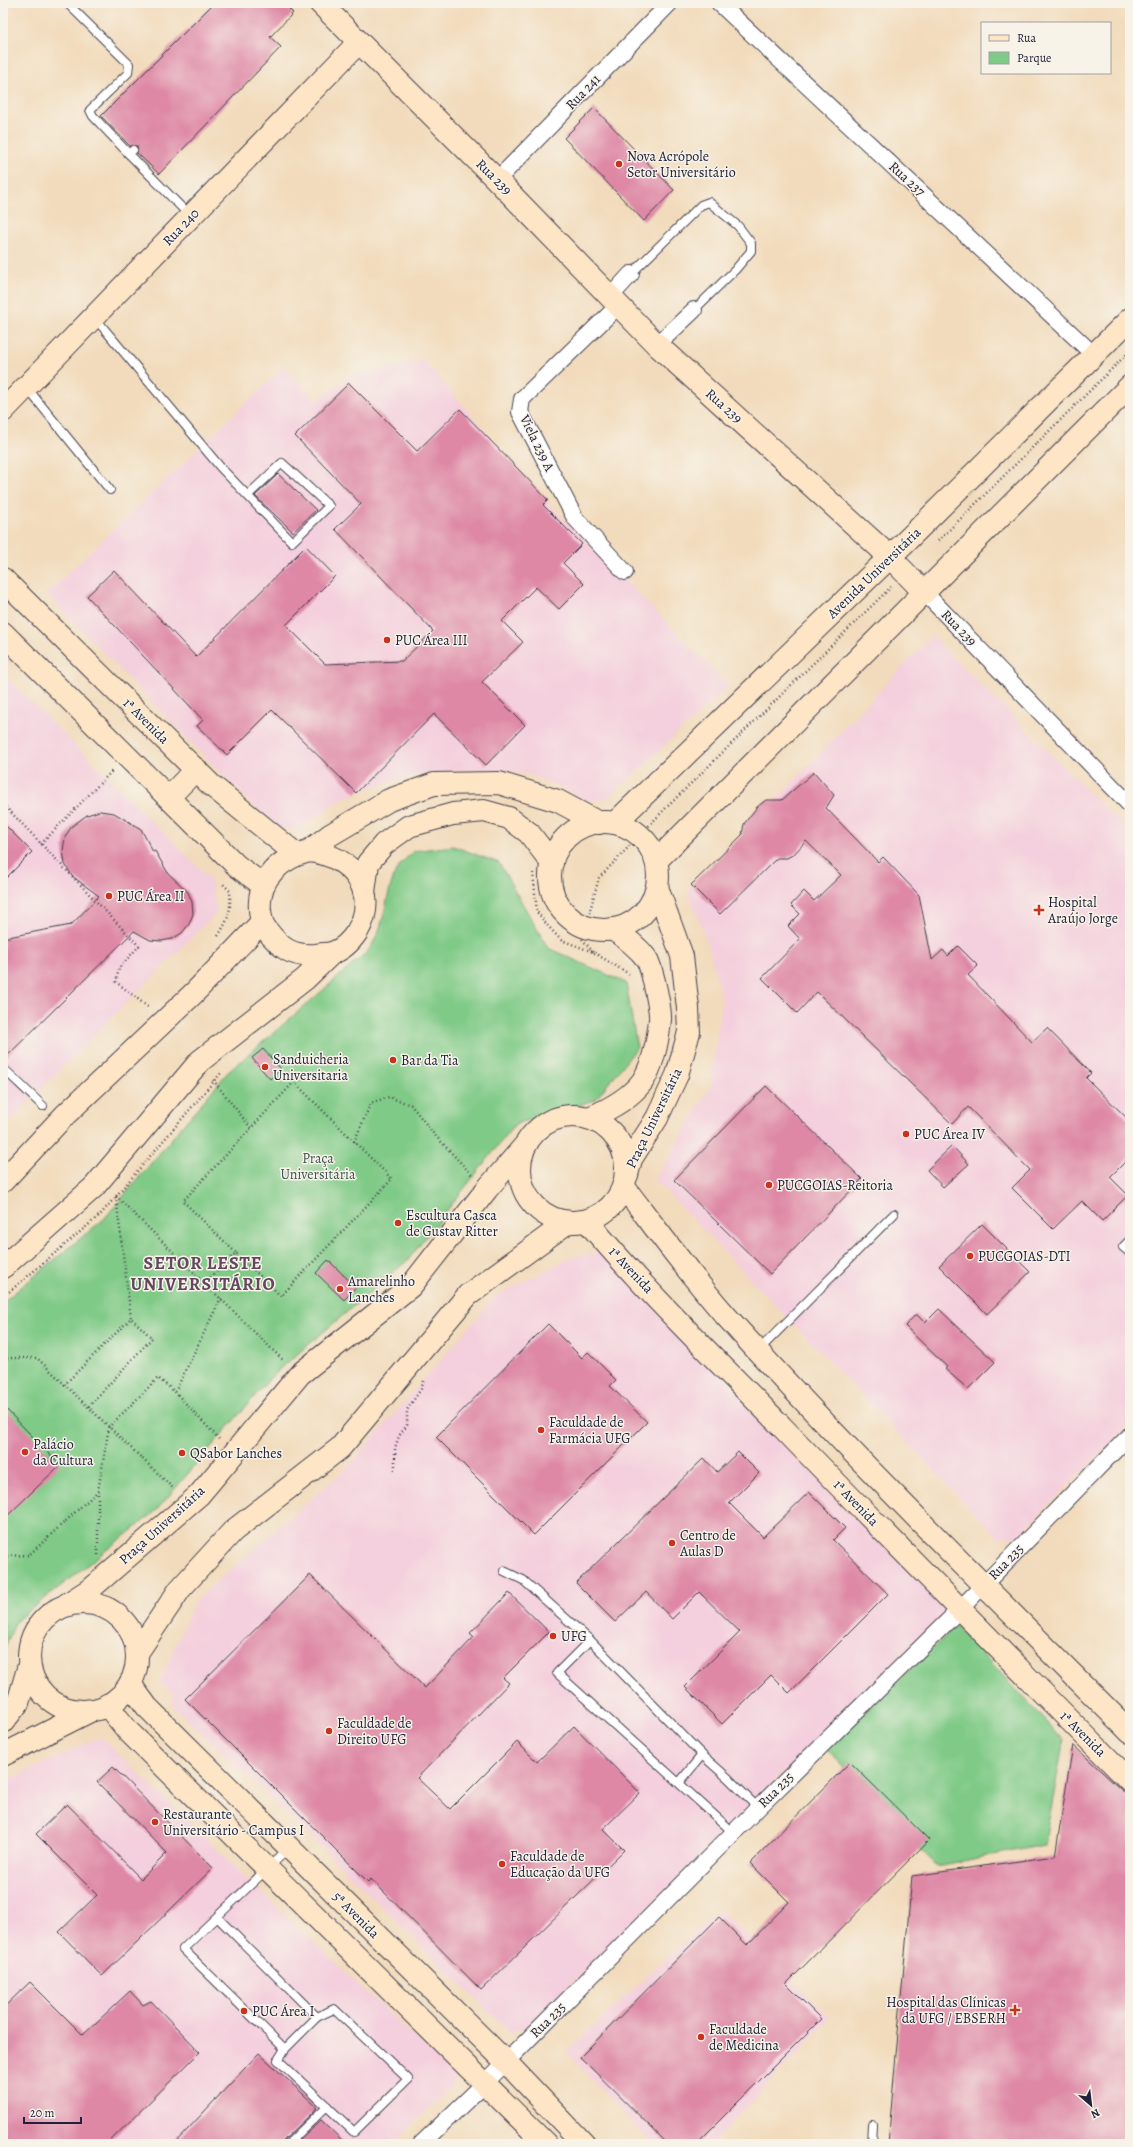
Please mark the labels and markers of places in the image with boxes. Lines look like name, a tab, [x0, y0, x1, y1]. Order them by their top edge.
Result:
place label: Nova Acrópole Setor Universitário	[627, 147, 736, 182]
marker: Nova Acrópole Setor Universitário	[614, 159, 624, 169]
place label: PUC Área III	[395, 631, 468, 650]
marker: PUC Área III	[382, 635, 392, 645]
place label: PUC Área II	[117, 887, 185, 906]
marker: PUC Área II	[104, 891, 114, 901]
place label: Hospital Araújo Jorge	[1047, 893, 1118, 928]
marker: Hospital Araújo Jorge	[1033, 904, 1045, 916]
place label: Sanduicheria Universitaria	[273, 1050, 349, 1085]
place label: Bar da Tia	[401, 1051, 459, 1070]
marker: Bar da Tia	[388, 1055, 398, 1065]
marker: Sanduicheria Universitaria	[260, 1062, 270, 1072]
place label: PUC Área IV	[914, 1125, 986, 1144]
marker: PUC Área IV	[901, 1129, 911, 1139]
place label: PUCGOIAS-Reitoria	[777, 1176, 894, 1195]
marker: PUCGOIAS-Reitoria	[764, 1180, 774, 1190]
place label: Escultura Casca de Gustav Ritter	[406, 1206, 499, 1241]
marker: Escultura Casca de Gustav Ritter	[393, 1218, 403, 1228]
place label: PUCGOIAS-DTI	[978, 1247, 1071, 1266]
marker: PUCGOIAS-DTI	[965, 1251, 975, 1261]
place label: Amarelinho Lanches	[347, 1272, 415, 1307]
marker: Amarelinho Lanches	[335, 1284, 345, 1294]
place label: Faculdade de Farmácia UFG	[549, 1413, 631, 1448]
marker: Faculdade de Farmácia UFG	[536, 1425, 546, 1435]
place label: Palácio da Cultura	[33, 1435, 94, 1470]
place label: QSabor Lanches	[190, 1444, 282, 1463]
marker: Palácio da Cultura	[20, 1447, 30, 1457]
marker: QSabor Lanches	[177, 1448, 187, 1458]
place label: Centro de Aulas D	[679, 1526, 736, 1561]
marker: Centro de Aulas D	[667, 1538, 677, 1548]
place label: UFG	[561, 1627, 587, 1646]
marker: UFG	[548, 1631, 558, 1641]
place label: Faculdade de Direito UFG	[337, 1714, 411, 1749]
marker: Faculdade de Direito UFG	[324, 1726, 334, 1736]
place label: Restaurante Universitário - Campus I	[163, 1805, 304, 1840]
marker: Restaurante Universitário - Campus I	[150, 1817, 160, 1827]
place label: Faculdade de Educação da UFG	[510, 1847, 610, 1882]
marker: Faculdade de Educação da UFG	[497, 1859, 507, 1869]
place label: Hospital das Clínicas da UFG / EBSERH	[886, 1993, 1006, 2028]
place label: PUC Área I	[252, 2002, 315, 2021]
marker: Hospital das Clínicas da UFG / EBSERH	[1009, 2004, 1021, 2016]
marker: PUC Área I	[239, 2006, 249, 2016]
place label: Faculdade de Medicina	[709, 2020, 779, 2055]
marker: Faculdade de Medicina	[696, 2032, 706, 2042]

